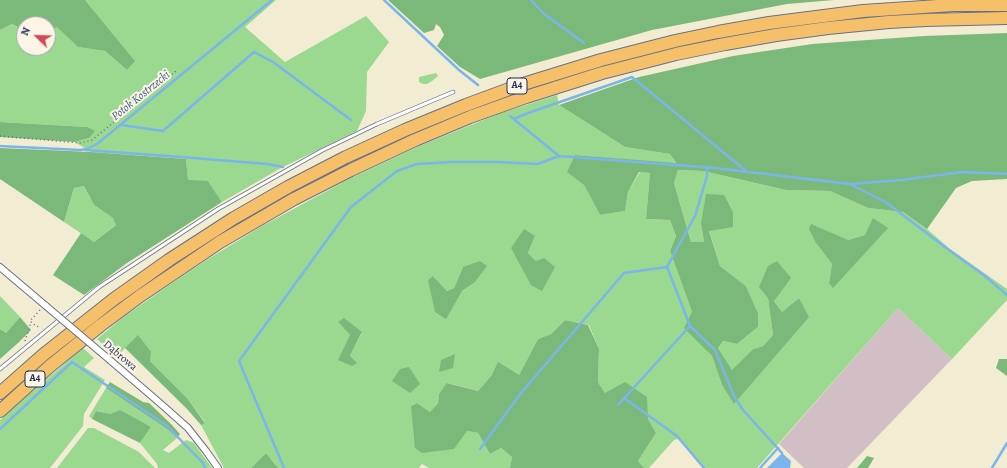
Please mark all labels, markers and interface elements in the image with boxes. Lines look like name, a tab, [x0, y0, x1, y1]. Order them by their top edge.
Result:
north arrow	[16, 16, 56, 56]
text: N	[17, 25, 34, 38]
water label: Potok Kostrzecki	[109, 68, 173, 124]
road number: A4	[507, 78, 527, 94]
street label: Dąbrowa	[100, 338, 140, 374]
road number: A4	[25, 371, 45, 387]

